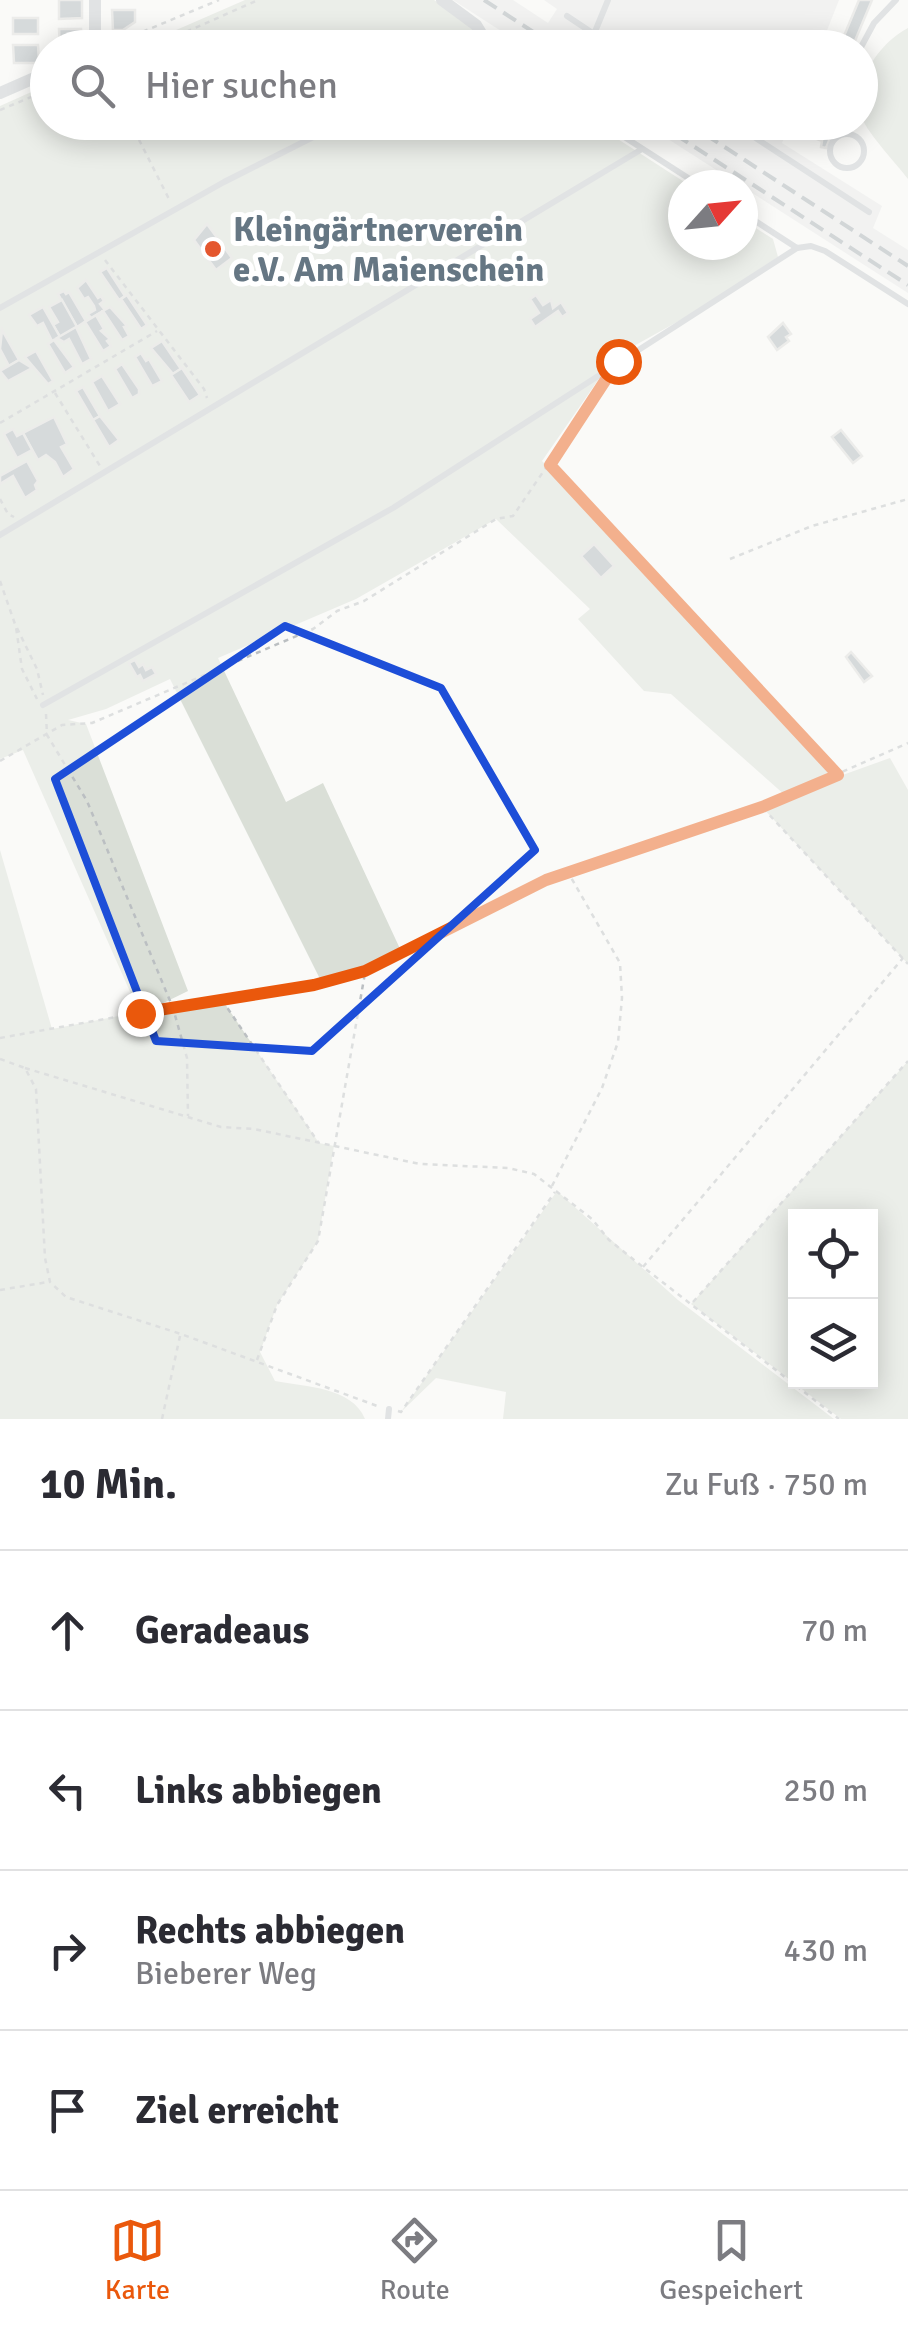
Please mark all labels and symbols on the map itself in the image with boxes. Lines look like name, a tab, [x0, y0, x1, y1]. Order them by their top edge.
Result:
north arrow	[668, 170, 758, 260]
place label: Kleingärtnerverein e.V. Am Maienschein	[233, 208, 544, 291]
marker: Kleingärtnerverein e.V. Am Maienschein	[202, 238, 224, 260]
route start	[596, 339, 642, 385]
route end	[118, 991, 164, 1037]

